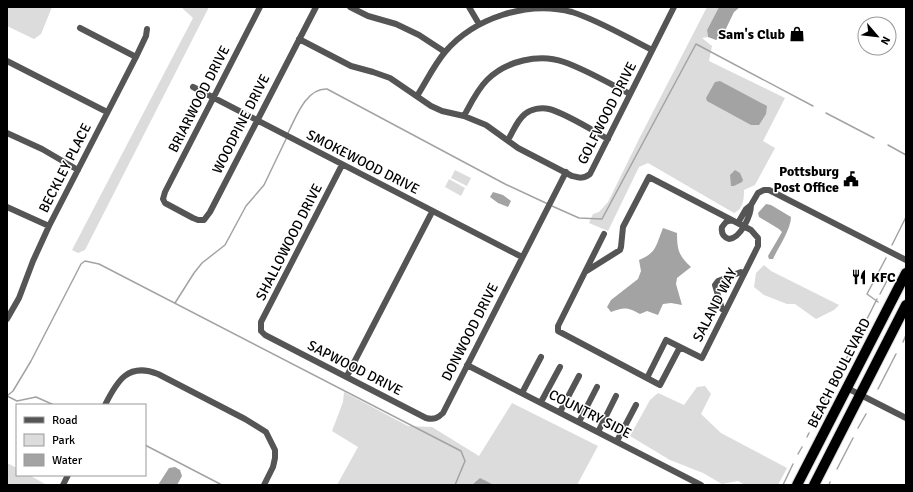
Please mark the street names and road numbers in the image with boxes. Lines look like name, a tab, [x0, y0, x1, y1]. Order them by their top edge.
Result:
street label: BRIARWOOD DRIVE	[165, 43, 233, 155]
street label: GOLFWOOD DRIVE	[574, 59, 640, 167]
street label: WOODPINE DRIVE	[209, 71, 273, 177]
street label: BECKLEY PLACE	[35, 120, 95, 216]
street label: SMOKEWOOD DRIVE	[304, 126, 422, 198]
street label: SHALLOWOOD DRIVE	[252, 181, 326, 303]
street label: SALAND WAY	[689, 265, 741, 345]
street label: DONWOOD DRIVE	[438, 280, 502, 384]
street label: BEACH BOULEVARD	[804, 315, 874, 431]
street label: SAPWOOD DRIVE	[305, 337, 405, 399]
street label: COUNTRY SIDE	[546, 386, 634, 442]

